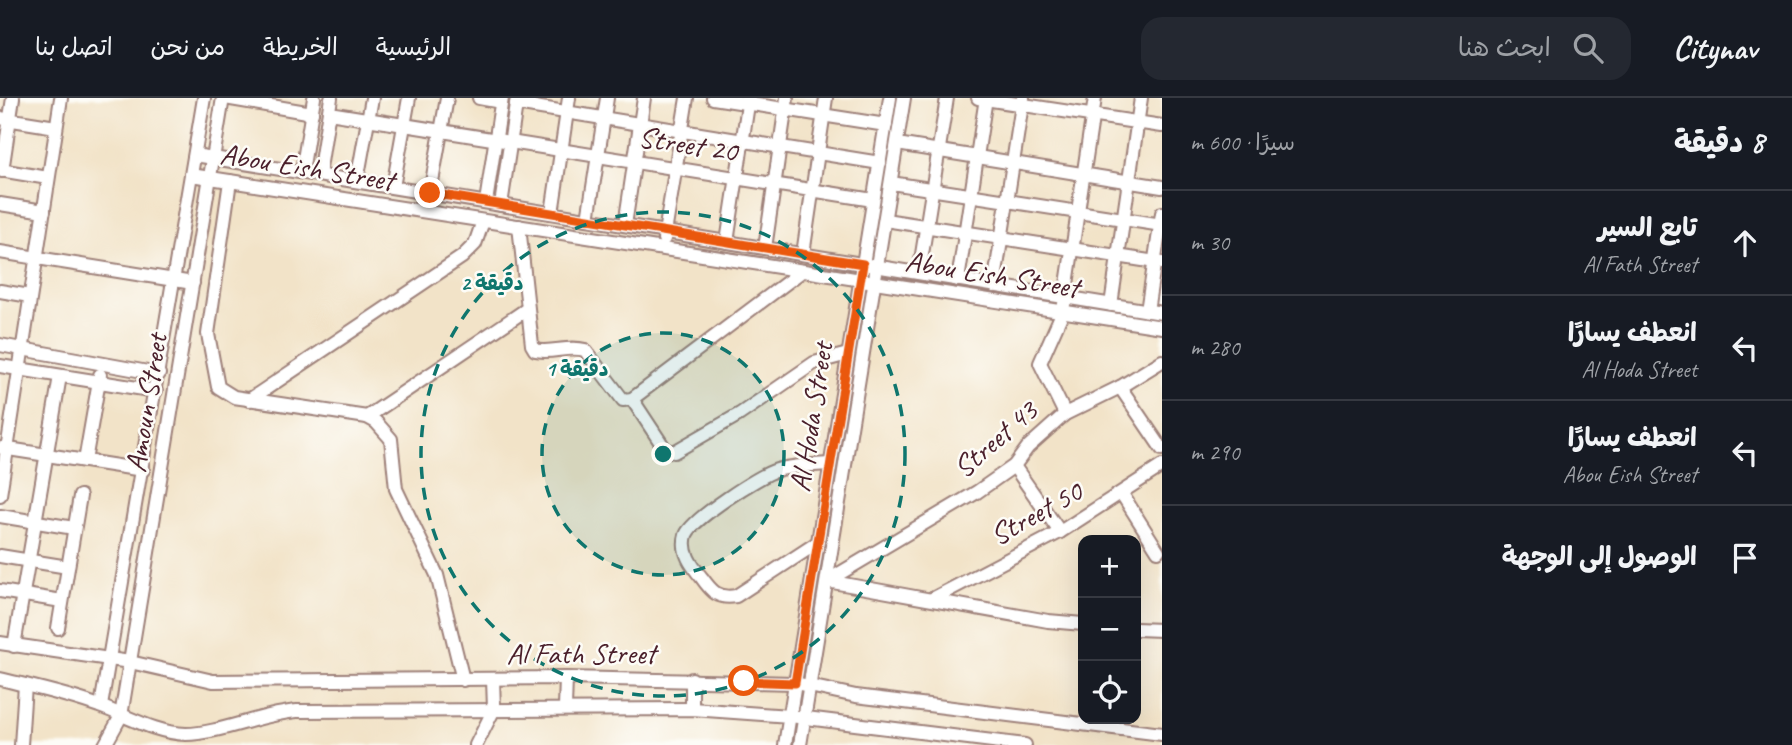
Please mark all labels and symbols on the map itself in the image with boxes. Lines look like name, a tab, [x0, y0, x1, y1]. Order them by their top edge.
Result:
street label: Street 20	[636, 117, 743, 171]
street label: Abou Eish Street	[217, 135, 401, 200]
route end	[414, 177, 445, 208]
street label: Abou Eish Street	[902, 242, 1086, 307]
text: 2 دقيقة	[461, 270, 524, 296]
street label: Amoun Street	[116, 328, 176, 475]
street label: Al Hoda Street	[780, 337, 842, 494]
text: 1 دقيقة	[546, 356, 609, 382]
street label: Street 43	[945, 390, 1047, 486]
centre of rings	[651, 442, 675, 466]
street label: Street 50	[983, 471, 1091, 554]
street label: Al Fath Street	[507, 634, 659, 672]
route start	[728, 665, 759, 696]

